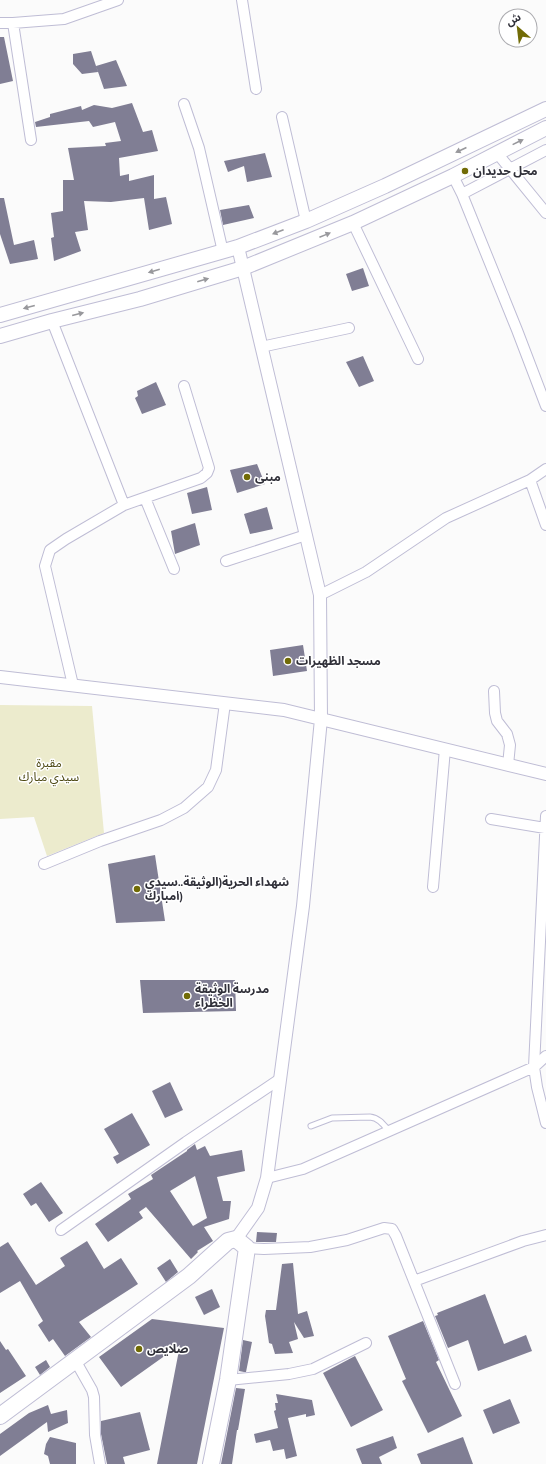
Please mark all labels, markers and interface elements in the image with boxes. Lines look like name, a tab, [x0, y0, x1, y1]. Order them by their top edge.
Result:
north arrow	[498, 8, 538, 48]
text: ش	[503, 9, 523, 29]
one-way arrow	[512, 139, 524, 145]
one-way arrow	[455, 147, 466, 153]
place label: محل حديدان	[473, 163, 538, 178]
marker: محل حديدان	[460, 166, 470, 176]
one-way arrow	[272, 229, 284, 235]
one-way arrow	[319, 231, 331, 237]
one-way arrow	[148, 269, 161, 275]
one-way arrow	[198, 277, 210, 283]
one-way arrow	[23, 304, 35, 310]
one-way arrow	[72, 311, 84, 317]
place label: مبنى	[255, 469, 281, 484]
marker: مبنى	[242, 472, 252, 482]
place label: مسجد الظهيرات	[296, 653, 381, 668]
marker: مسجد الظهيرات	[283, 656, 293, 666]
park label: مقبرة سيدي مبارك	[19, 755, 79, 787]
place label: شهداء الحرية(الوثيقة..سيدي امبارك)	[145, 874, 289, 903]
marker: شهداء الحرية(الوثيقة..سيدي امبارك)	[132, 884, 142, 894]
place label: مدرسة الوثيقة الخظراء	[195, 981, 269, 1010]
marker: مدرسة الوثيقة الخظراء	[182, 991, 192, 1001]
place label: صلايص	[147, 1341, 189, 1356]
marker: صلايص	[134, 1344, 144, 1354]

